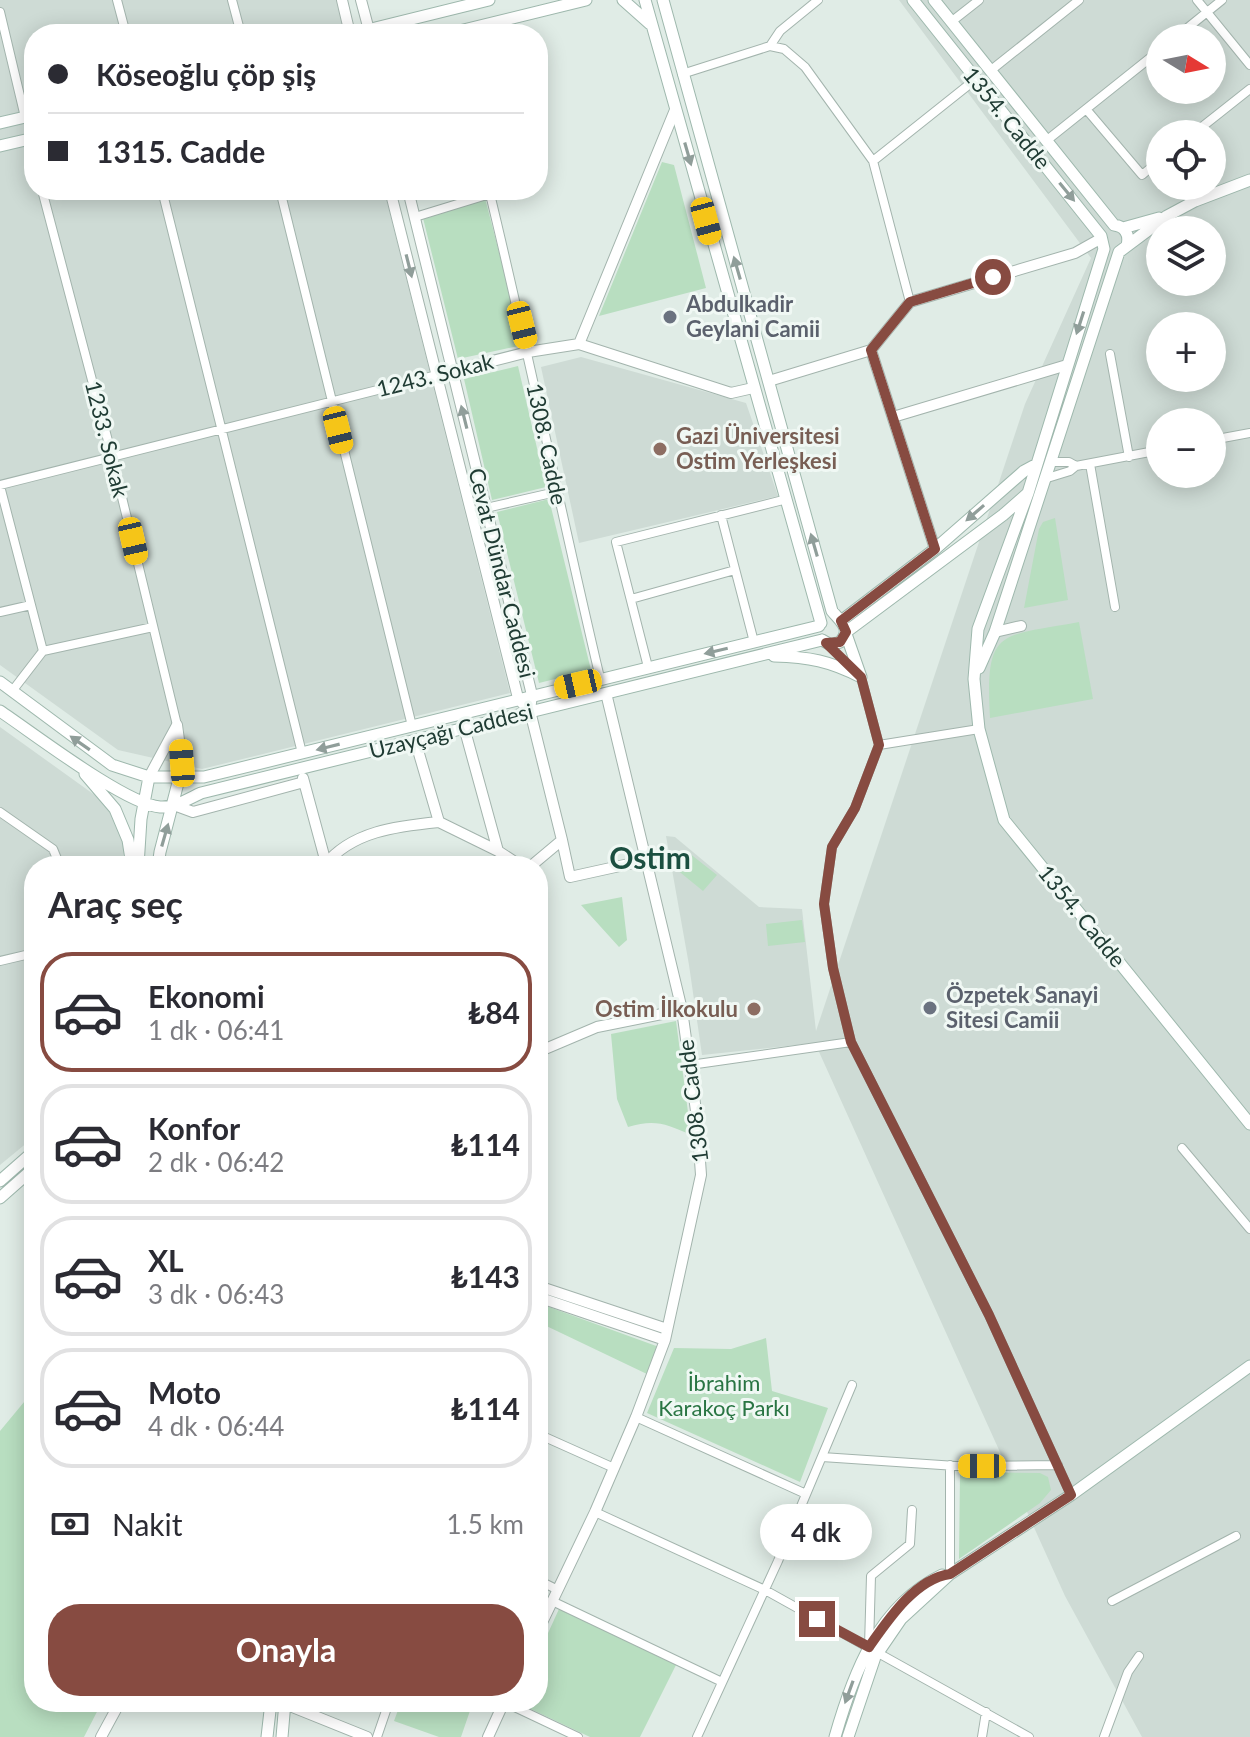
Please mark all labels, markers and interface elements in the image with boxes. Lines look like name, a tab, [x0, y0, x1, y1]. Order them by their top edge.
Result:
north arrow	[1146, 24, 1226, 104]
map controls	[1146, 24, 1226, 488]
text: Köseoğlu çöp şiş	[96, 56, 316, 92]
street label: 1354. Cadde	[958, 61, 1057, 174]
button: locate	[1146, 120, 1226, 200]
text: 1315. Cadde	[96, 133, 265, 169]
one-way arrow	[682, 141, 694, 166]
one-way arrow	[1058, 182, 1075, 203]
car	[688, 195, 724, 247]
button: layers	[1146, 216, 1226, 296]
one-way arrow	[404, 253, 416, 278]
one-way arrow	[730, 255, 742, 280]
route start	[975, 259, 1011, 295]
place label: Abdulkadir Geylani Camii	[685, 290, 820, 342]
car	[505, 299, 539, 351]
marker: Abdulkadir Geylani Camii	[661, 308, 679, 326]
one-way arrow	[1073, 312, 1086, 336]
button: +	[1146, 312, 1226, 392]
street label: 1243. Sokak	[374, 347, 497, 402]
street label: 1233. Sokak	[80, 378, 135, 501]
street label: 1308. Cadde	[521, 381, 574, 507]
car	[321, 404, 355, 456]
one-way arrow	[457, 405, 470, 430]
button: −	[1146, 408, 1226, 488]
place label: Gazi Üniversitesi Ostim Yerleşkesi	[676, 422, 840, 474]
marker: Gazi Üniversitesi Ostim Yerleşkesi	[651, 440, 669, 458]
street label: Cevat Dündar Caddesi	[463, 465, 542, 681]
one-way arrow	[966, 504, 985, 522]
car	[116, 515, 150, 567]
one-way arrow	[807, 533, 820, 557]
one-way arrow	[704, 645, 729, 657]
car	[552, 667, 604, 701]
street label: Uzayçağı Caddesi	[366, 697, 536, 764]
one-way arrow	[70, 735, 91, 751]
car	[168, 738, 196, 788]
one-way arrow	[315, 741, 340, 753]
one-way arrow	[159, 823, 171, 848]
district label: Ostim	[609, 839, 691, 875]
street label: 1354. Cadde	[1033, 859, 1132, 972]
text: Araç seç	[48, 882, 183, 926]
icon: car	[52, 976, 124, 1048]
text: Ekonomi	[148, 978, 265, 1014]
place label: Özpetek Sanayi Sitesi Camii	[946, 981, 1098, 1033]
text: ₺84	[468, 994, 520, 1030]
place label: Ostim İlkokulu	[595, 995, 738, 1022]
marker: Özpetek Sanayi Sitesi Camii	[921, 999, 939, 1017]
marker: Ostim İlkokulu	[745, 1000, 763, 1018]
text: 1 dk · 06:41	[148, 1014, 284, 1046]
street label: 1308. Cadde	[672, 1038, 713, 1164]
icon: car	[52, 1108, 124, 1180]
text: Konfor	[148, 1110, 240, 1146]
text: ₺114	[450, 1126, 520, 1162]
text: 2 dk · 06:42	[148, 1146, 284, 1178]
icon: car	[52, 1240, 124, 1312]
text: XL	[148, 1242, 184, 1278]
text: ₺143	[450, 1258, 520, 1294]
text: 3 dk · 06:43	[148, 1278, 284, 1310]
park label: İbrahim Karakoç Parkı	[658, 1369, 790, 1421]
icon: car	[52, 1372, 124, 1444]
text: Moto	[148, 1374, 221, 1410]
text: ₺114	[450, 1390, 520, 1426]
text: 4 dk · 06:44	[148, 1410, 284, 1442]
car	[958, 1454, 1006, 1478]
icon: cash	[48, 1502, 92, 1546]
callout: 4 dk	[761, 1503, 873, 1559]
text: Nakit	[112, 1506, 183, 1542]
text: 1.5 km	[446, 1508, 524, 1540]
text: 4 dk	[791, 1516, 841, 1548]
route end	[799, 1601, 835, 1637]
button: Onayla	[48, 1604, 524, 1696]
one-way arrow	[842, 1680, 855, 1704]

